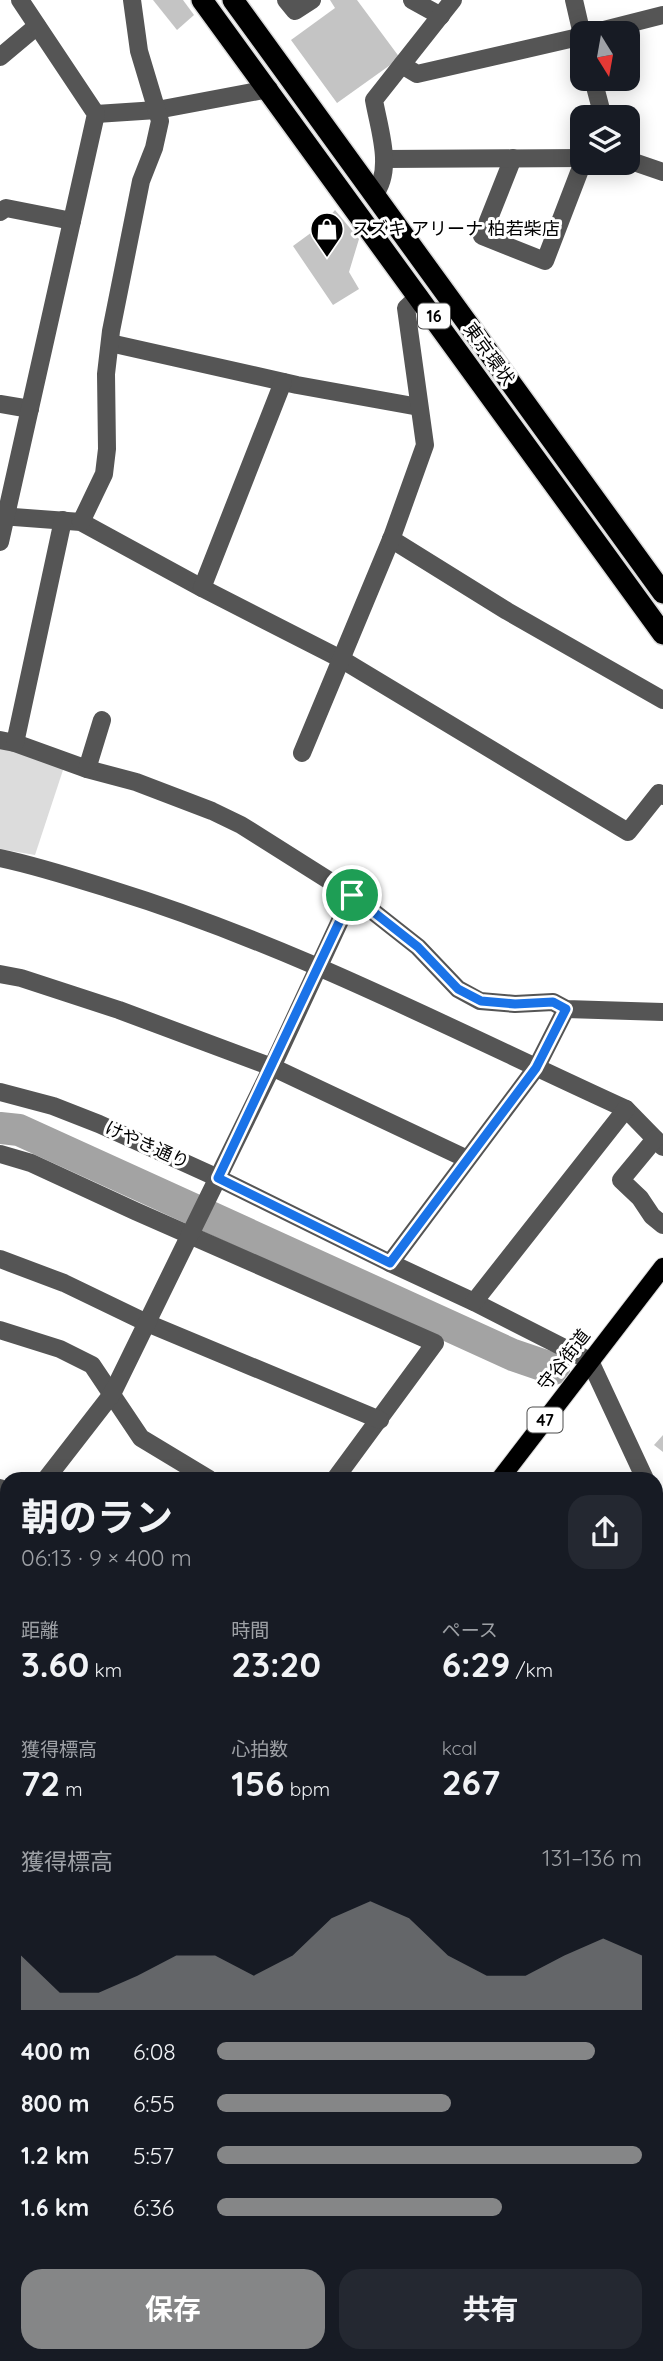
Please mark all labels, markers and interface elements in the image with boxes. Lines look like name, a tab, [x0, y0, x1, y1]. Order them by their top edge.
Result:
north arrow	[570, 21, 640, 91]
map controls	[570, 21, 640, 175]
button: layers	[570, 105, 640, 175]
shop icon: スズキ アリーナ 柏若柴店	[308, 210, 346, 259]
place label: スズキ アリーナ 柏若柴店	[352, 217, 560, 240]
road number: 16	[418, 304, 450, 328]
street label: 東京環状	[459, 318, 520, 390]
pin	[322, 865, 382, 925]
icon: arrive	[333, 876, 371, 914]
street label: けやき通り	[101, 1116, 193, 1173]
street label: 守谷街道	[532, 1324, 595, 1395]
road number: 47	[528, 1408, 562, 1432]
text: 朝のラン	[21, 1493, 173, 1541]
button: share	[568, 1495, 642, 1569]
text: 06:13 · 9 × 400 m	[21, 1543, 192, 1572]
text: 距離	[21, 1618, 59, 1642]
text: 時間	[231, 1618, 269, 1642]
text: ペース	[442, 1618, 498, 1642]
text: 3.60	[21, 1642, 89, 1686]
text: 23:20	[231, 1642, 321, 1686]
text: 6:29	[442, 1642, 510, 1686]
text: km	[89, 1658, 122, 1682]
text: /km	[510, 1658, 553, 1682]
text: kcal	[442, 1736, 477, 1760]
text: 獲得標高	[21, 1737, 97, 1761]
text: 心拍数	[231, 1737, 288, 1761]
text: 267	[442, 1760, 500, 1804]
text: 72	[21, 1761, 60, 1805]
text: 156	[231, 1761, 284, 1805]
text: m	[60, 1777, 83, 1801]
text: bpm	[284, 1777, 330, 1801]
text: 131–136 m	[542, 1843, 642, 1872]
text: 獲得標高	[21, 1847, 113, 1876]
text: 400 m	[21, 2037, 90, 2066]
text: 6:08	[133, 2037, 176, 2066]
text: 800 m	[21, 2089, 90, 2118]
text: 6:55	[133, 2089, 175, 2118]
text: 1.2 km	[21, 2141, 90, 2170]
text: 5:57	[133, 2141, 174, 2170]
text: 1.6 km	[21, 2193, 89, 2222]
text: 6:36	[133, 2193, 174, 2222]
button: 保存	[21, 2269, 325, 2349]
button: 共有	[339, 2269, 642, 2349]

